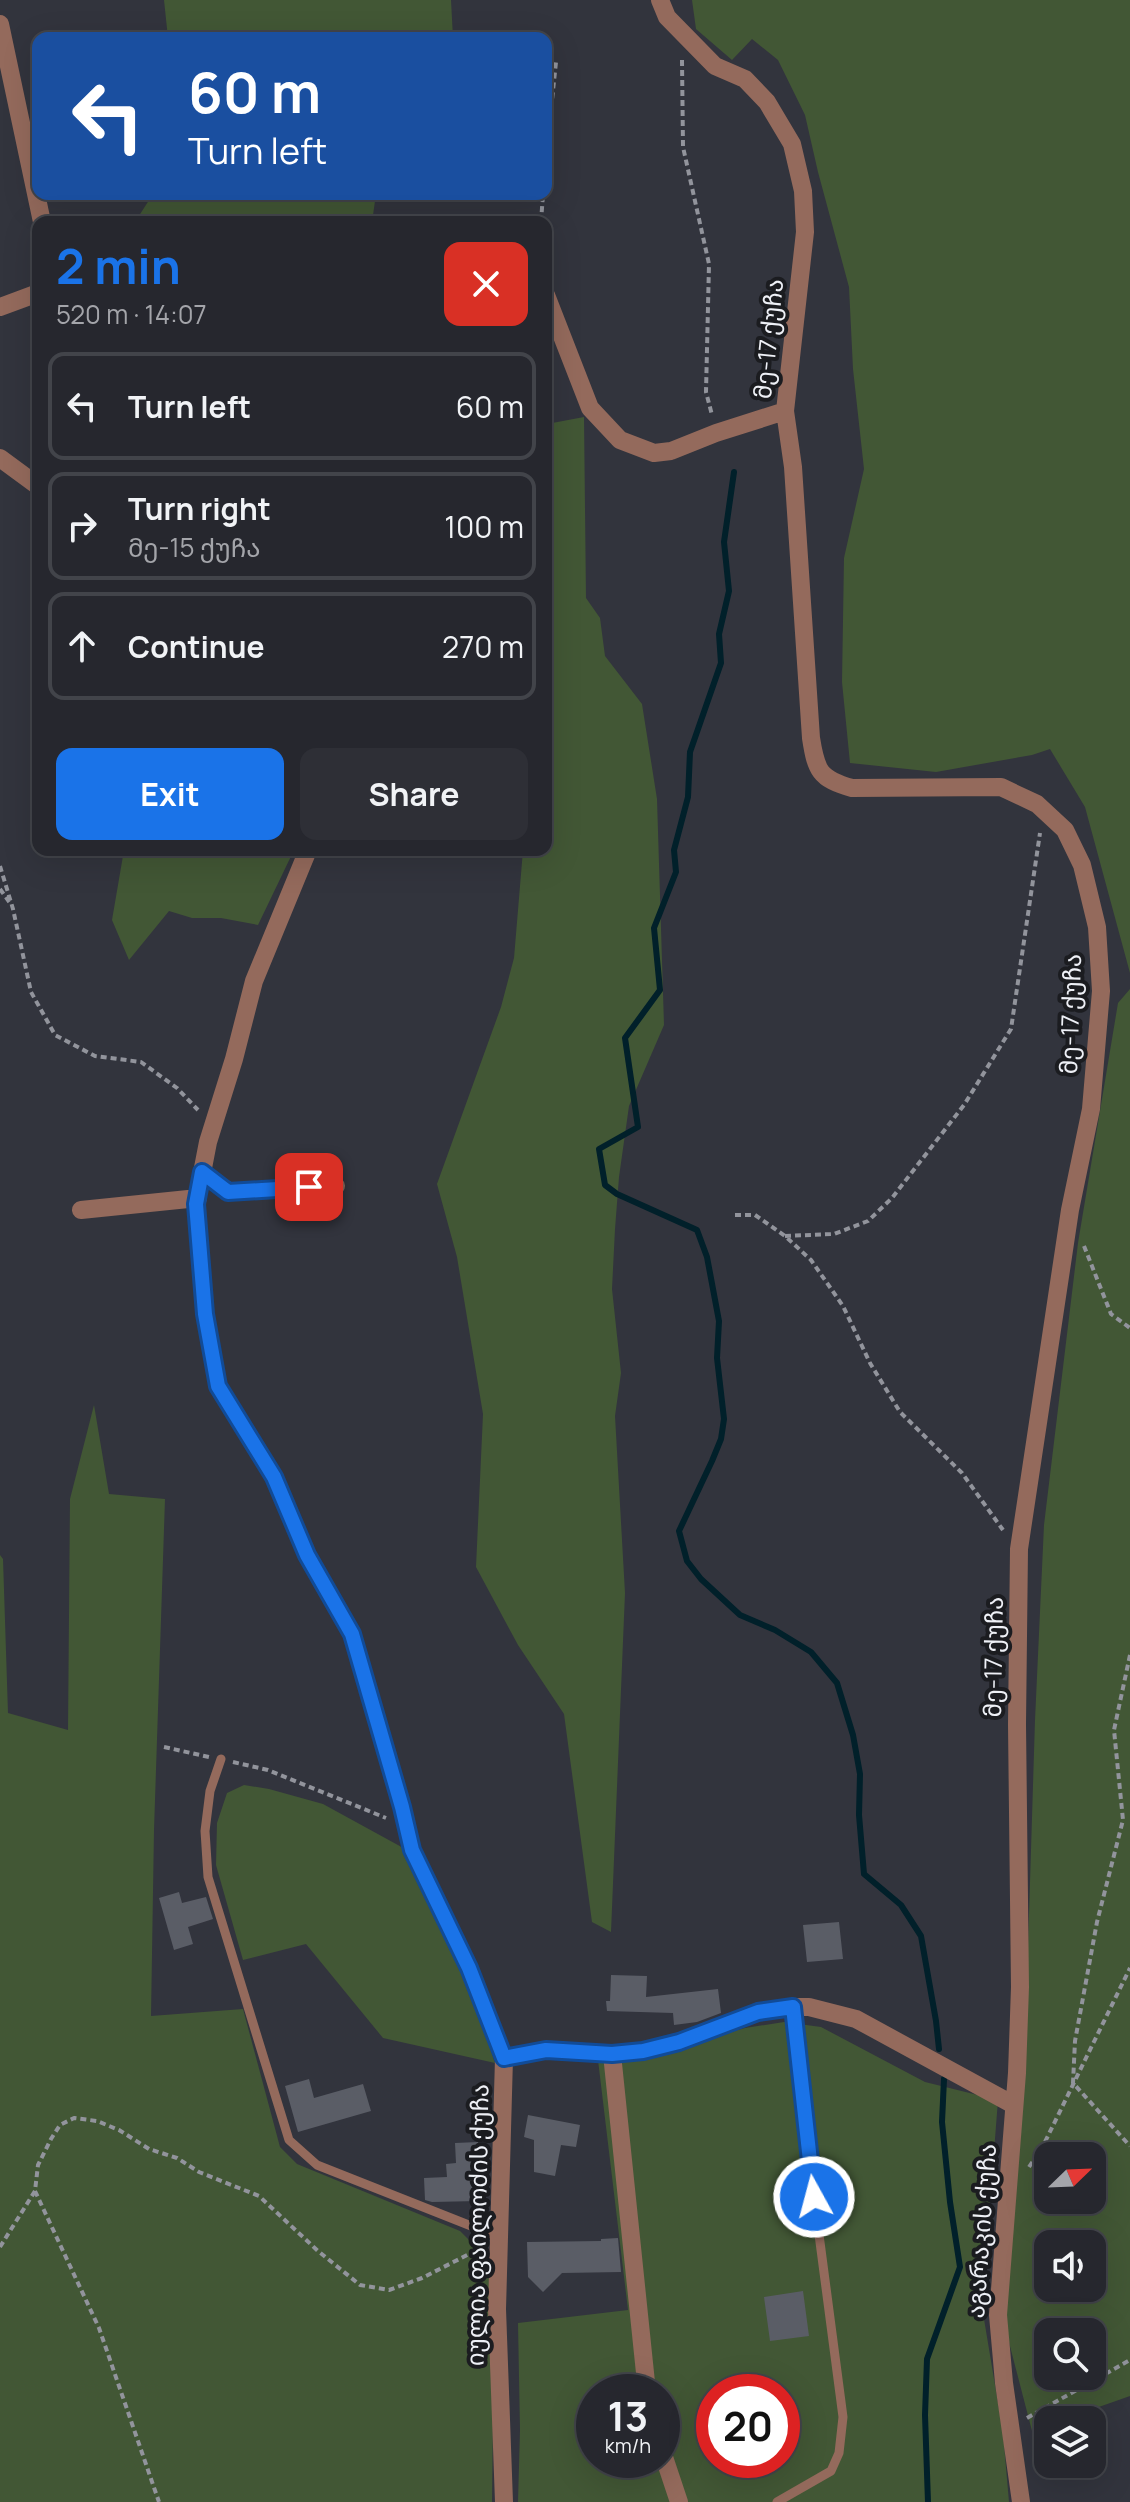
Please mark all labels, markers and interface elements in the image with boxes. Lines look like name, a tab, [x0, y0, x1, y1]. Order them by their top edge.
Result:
text: 60 m	[188, 53, 321, 130]
icon: left	[56, 64, 160, 168]
text: Turn left	[188, 126, 327, 175]
text: 2 min	[56, 233, 181, 298]
button: close	[444, 242, 528, 326]
street label: მე-17 ქუჩა	[745, 277, 790, 400]
text: 520 m · 14:07	[56, 296, 207, 332]
icon: left	[60, 384, 104, 428]
text: Turn left	[128, 386, 251, 427]
text: 60 m	[456, 386, 524, 427]
text: Turn right	[128, 488, 271, 529]
icon: right	[60, 504, 104, 548]
text: 100 m	[444, 506, 524, 547]
text: მე-15 ქუჩა	[128, 529, 261, 565]
icon: ahead	[60, 624, 104, 668]
text: Continue	[128, 626, 264, 667]
text: 270 m	[442, 626, 524, 667]
button: Exit	[56, 748, 284, 840]
button: Share	[300, 748, 528, 840]
street label: მე-17 ქუჩა	[1051, 953, 1088, 1075]
pin	[275, 1153, 343, 1221]
icon: arrive	[287, 1165, 331, 1209]
street label: მე-17 ქუჩა	[975, 1596, 1010, 1718]
street label: იულია ფაილოძის ქუჩა	[458, 2084, 495, 2366]
north arrow	[1034, 2142, 1106, 2214]
map controls	[1034, 2142, 1106, 2478]
street label: აგარაკის ქუჩა	[958, 2143, 1003, 2319]
position arrow	[772, 2155, 856, 2239]
button: sound	[1034, 2230, 1106, 2302]
button: search	[1034, 2318, 1106, 2390]
speed limit sign: 20	[696, 2374, 800, 2478]
text: 13	[608, 2388, 648, 2443]
button: layers	[1034, 2406, 1106, 2478]
text: km/h	[605, 2432, 651, 2459]

